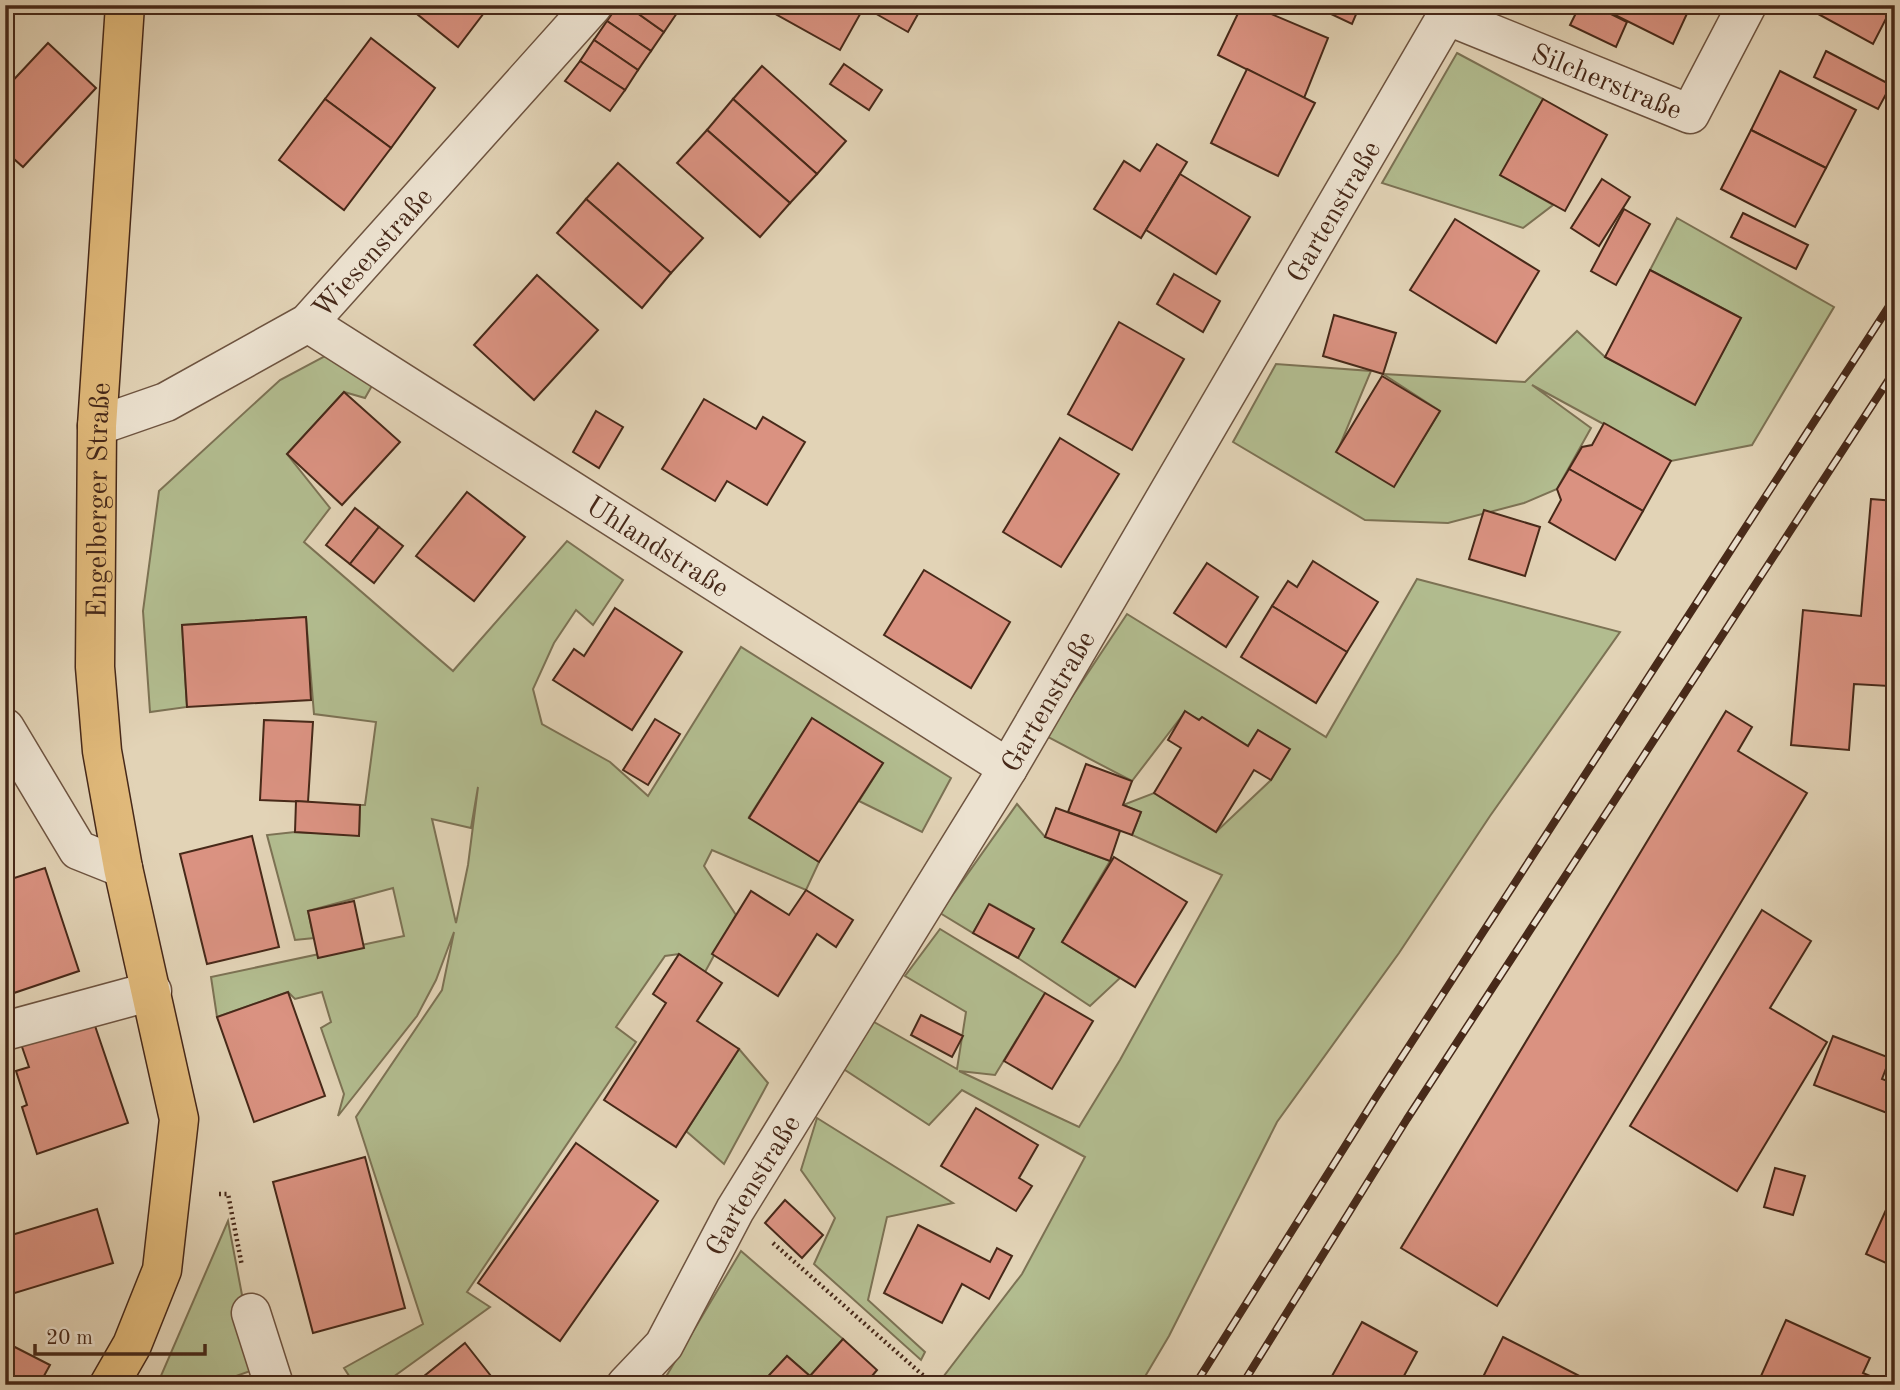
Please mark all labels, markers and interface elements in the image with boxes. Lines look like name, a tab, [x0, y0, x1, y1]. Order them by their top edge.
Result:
street label: Silcherstraße	[1527, 40, 1685, 126]
street label: Gartenstraße	[1283, 137, 1387, 288]
street label: Wiesenstraße	[309, 183, 439, 324]
street label: Engelberger Straße	[84, 381, 117, 618]
street label: Uhlandstraße	[580, 493, 733, 604]
street label: Gartenstraße	[998, 627, 1102, 778]
street label: Gartenstraße	[703, 1111, 807, 1261]
scale bar	[35, 1313, 205, 1357]
text: 20 m	[46, 1328, 93, 1349]

